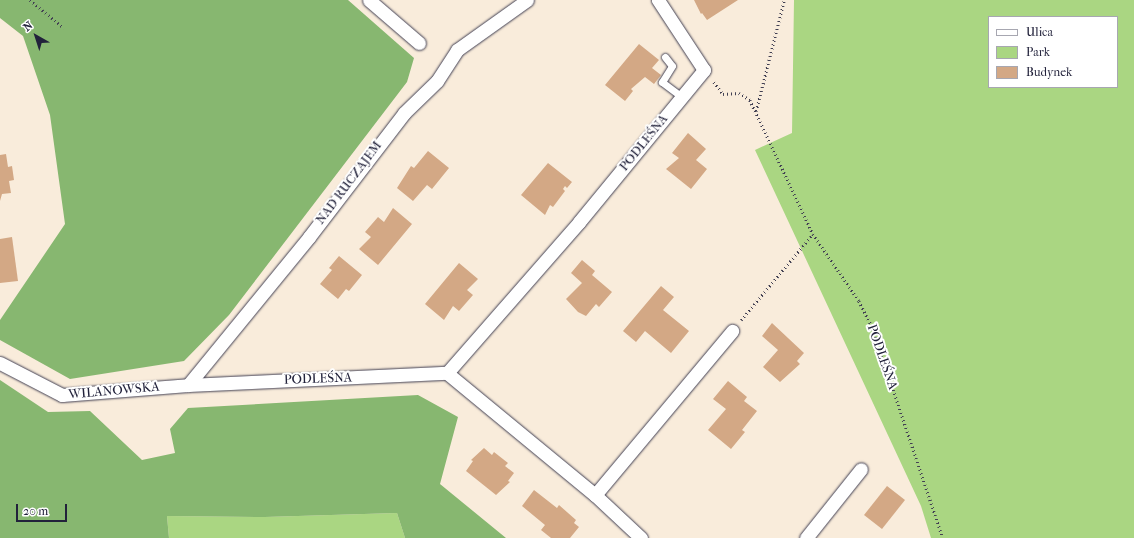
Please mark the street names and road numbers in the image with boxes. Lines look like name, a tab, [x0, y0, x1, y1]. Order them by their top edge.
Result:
street label: PODLEŚNA	[616, 112, 672, 174]
street label: NAD RUCZAJEM	[313, 138, 385, 228]
street label: PODLEŚNA	[864, 322, 900, 392]
street label: PODLEŚNA	[284, 370, 352, 388]
street label: WILANOWSKA	[68, 379, 160, 403]

